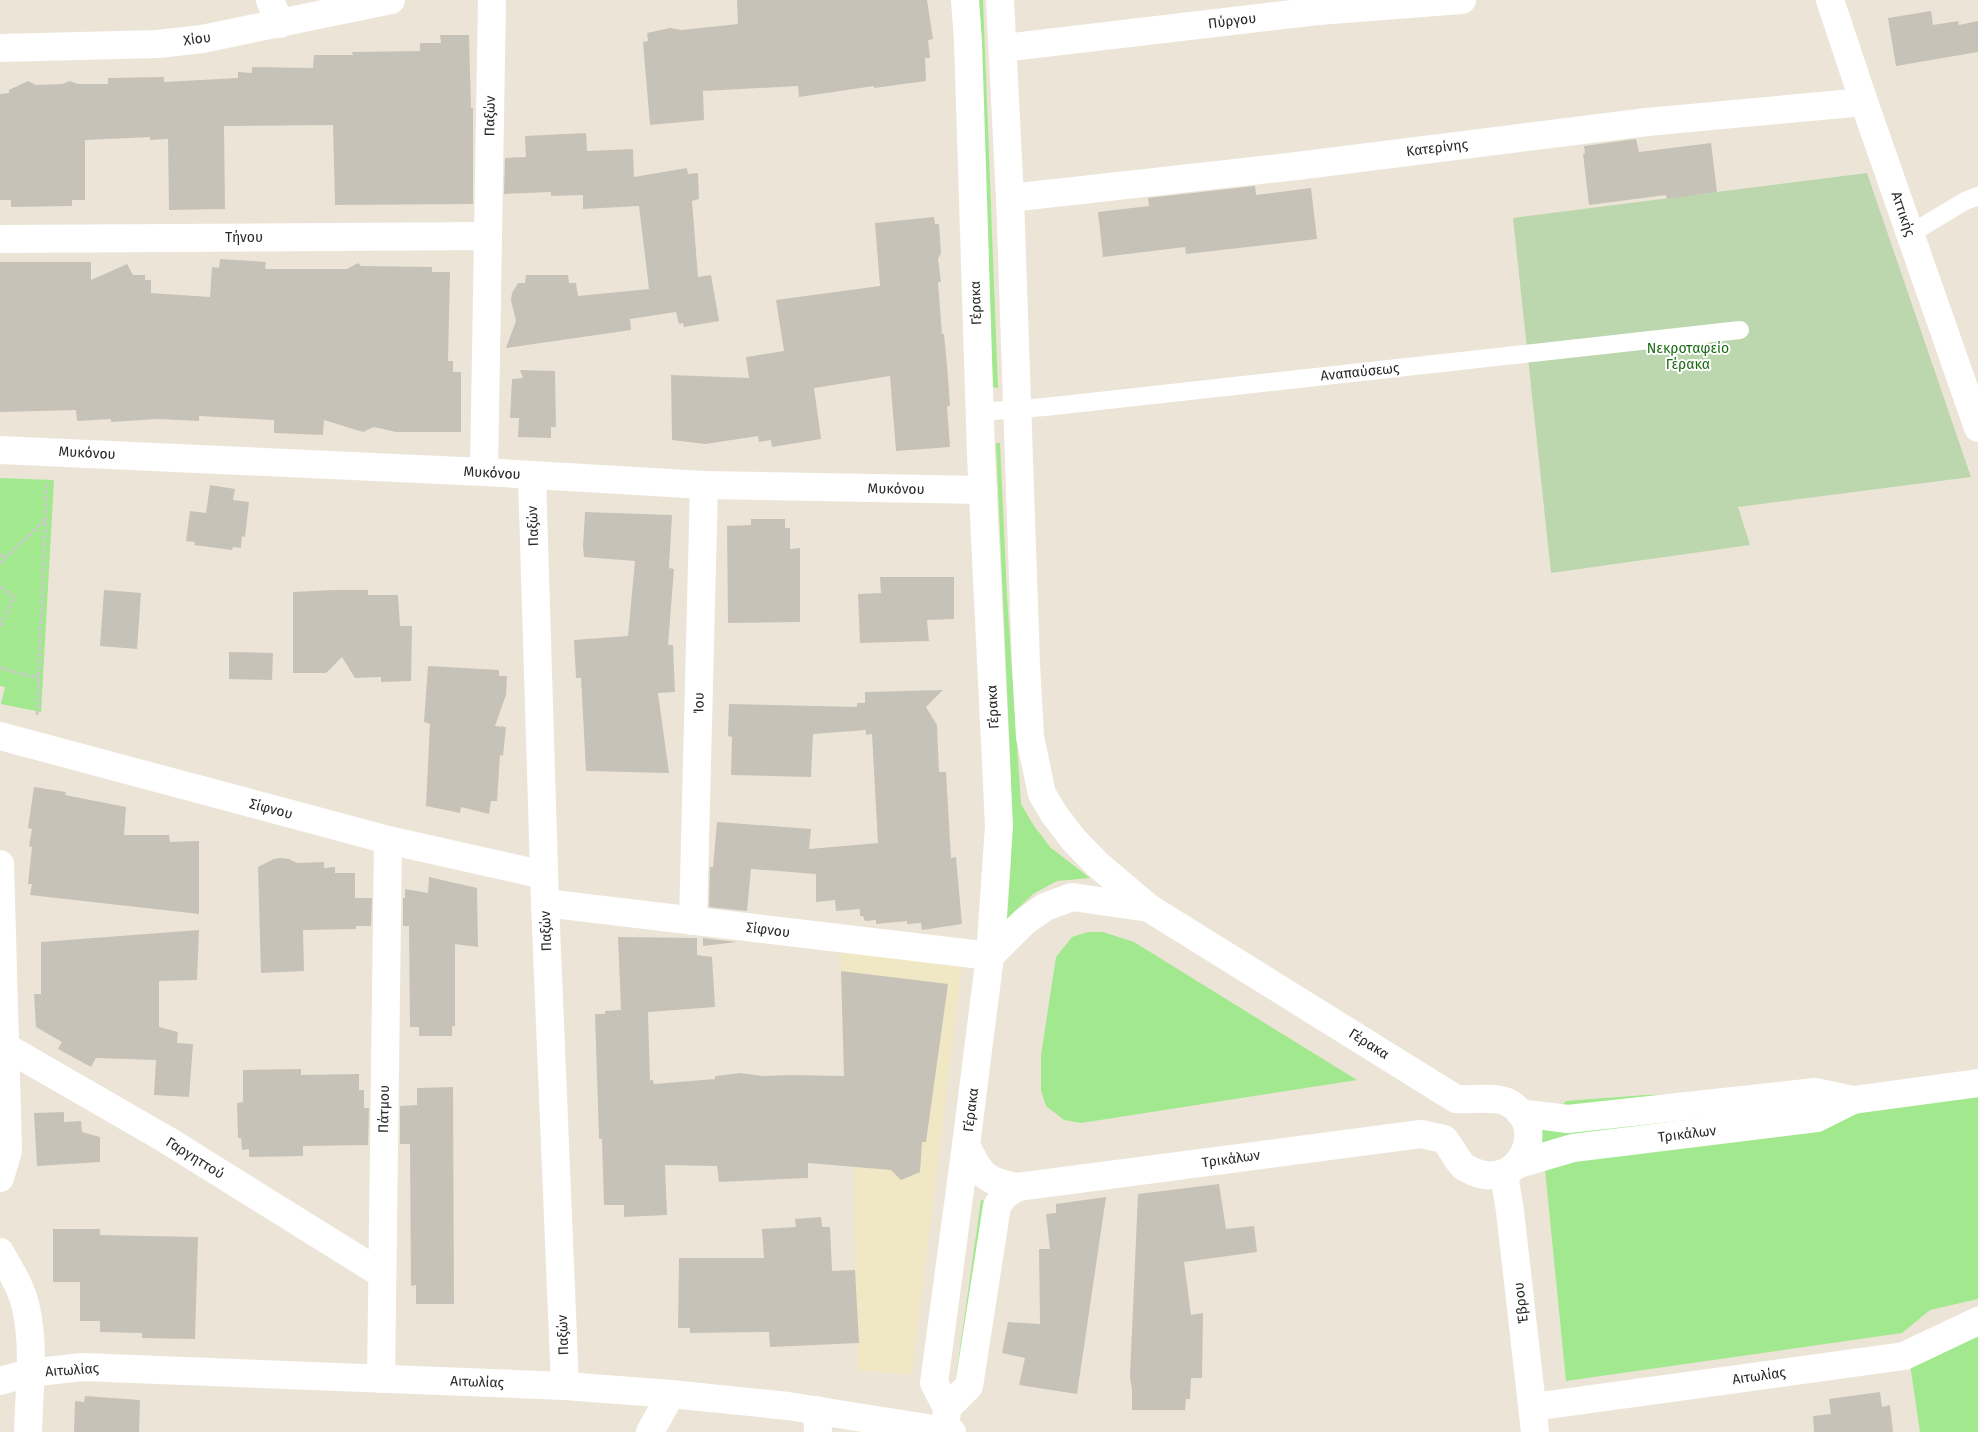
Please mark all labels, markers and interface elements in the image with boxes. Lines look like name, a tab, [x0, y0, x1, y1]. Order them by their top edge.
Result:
street label: Πύργου	[1207, 10, 1257, 32]
street label: Χίου	[182, 29, 212, 49]
street label: Παξών	[481, 95, 499, 137]
street label: Κατερίνης	[1405, 136, 1469, 160]
street label: Αττικής	[1887, 189, 1919, 239]
street label: Τήνου	[225, 229, 263, 246]
street label: Γέρακα	[967, 281, 985, 325]
park label: Νεκροταφείο Γέρακα	[1647, 340, 1729, 373]
street label: Αναπαύσεως	[1320, 359, 1401, 385]
street label: Μυκόνου	[58, 443, 116, 463]
street label: Μυκόνου	[463, 463, 521, 483]
street label: Μυκόνου	[867, 480, 925, 498]
street label: Παξών	[524, 505, 542, 547]
street label: Γέρακα	[983, 684, 1003, 730]
street label: Ίου	[690, 692, 708, 714]
street label: Σίφνου	[248, 795, 294, 823]
street label: Παξών	[537, 910, 555, 952]
street label: Σίφνου	[745, 919, 791, 941]
street label: Γέρακα	[1346, 1025, 1392, 1063]
street label: Πάτμου	[375, 1085, 393, 1133]
street label: Γέρακα	[960, 1087, 982, 1133]
street label: Τρικάλων	[1657, 1122, 1717, 1146]
street label: Γαργηττού	[163, 1133, 227, 1183]
street label: Τρικάλων	[1201, 1146, 1261, 1171]
street label: Έβρου	[1510, 1281, 1532, 1325]
street label: Παξών	[554, 1314, 572, 1356]
street label: Αιτωλίας	[44, 1360, 100, 1380]
street label: Αιτωλίας	[1731, 1364, 1787, 1388]
street label: Αιτωλίας	[450, 1373, 505, 1391]

